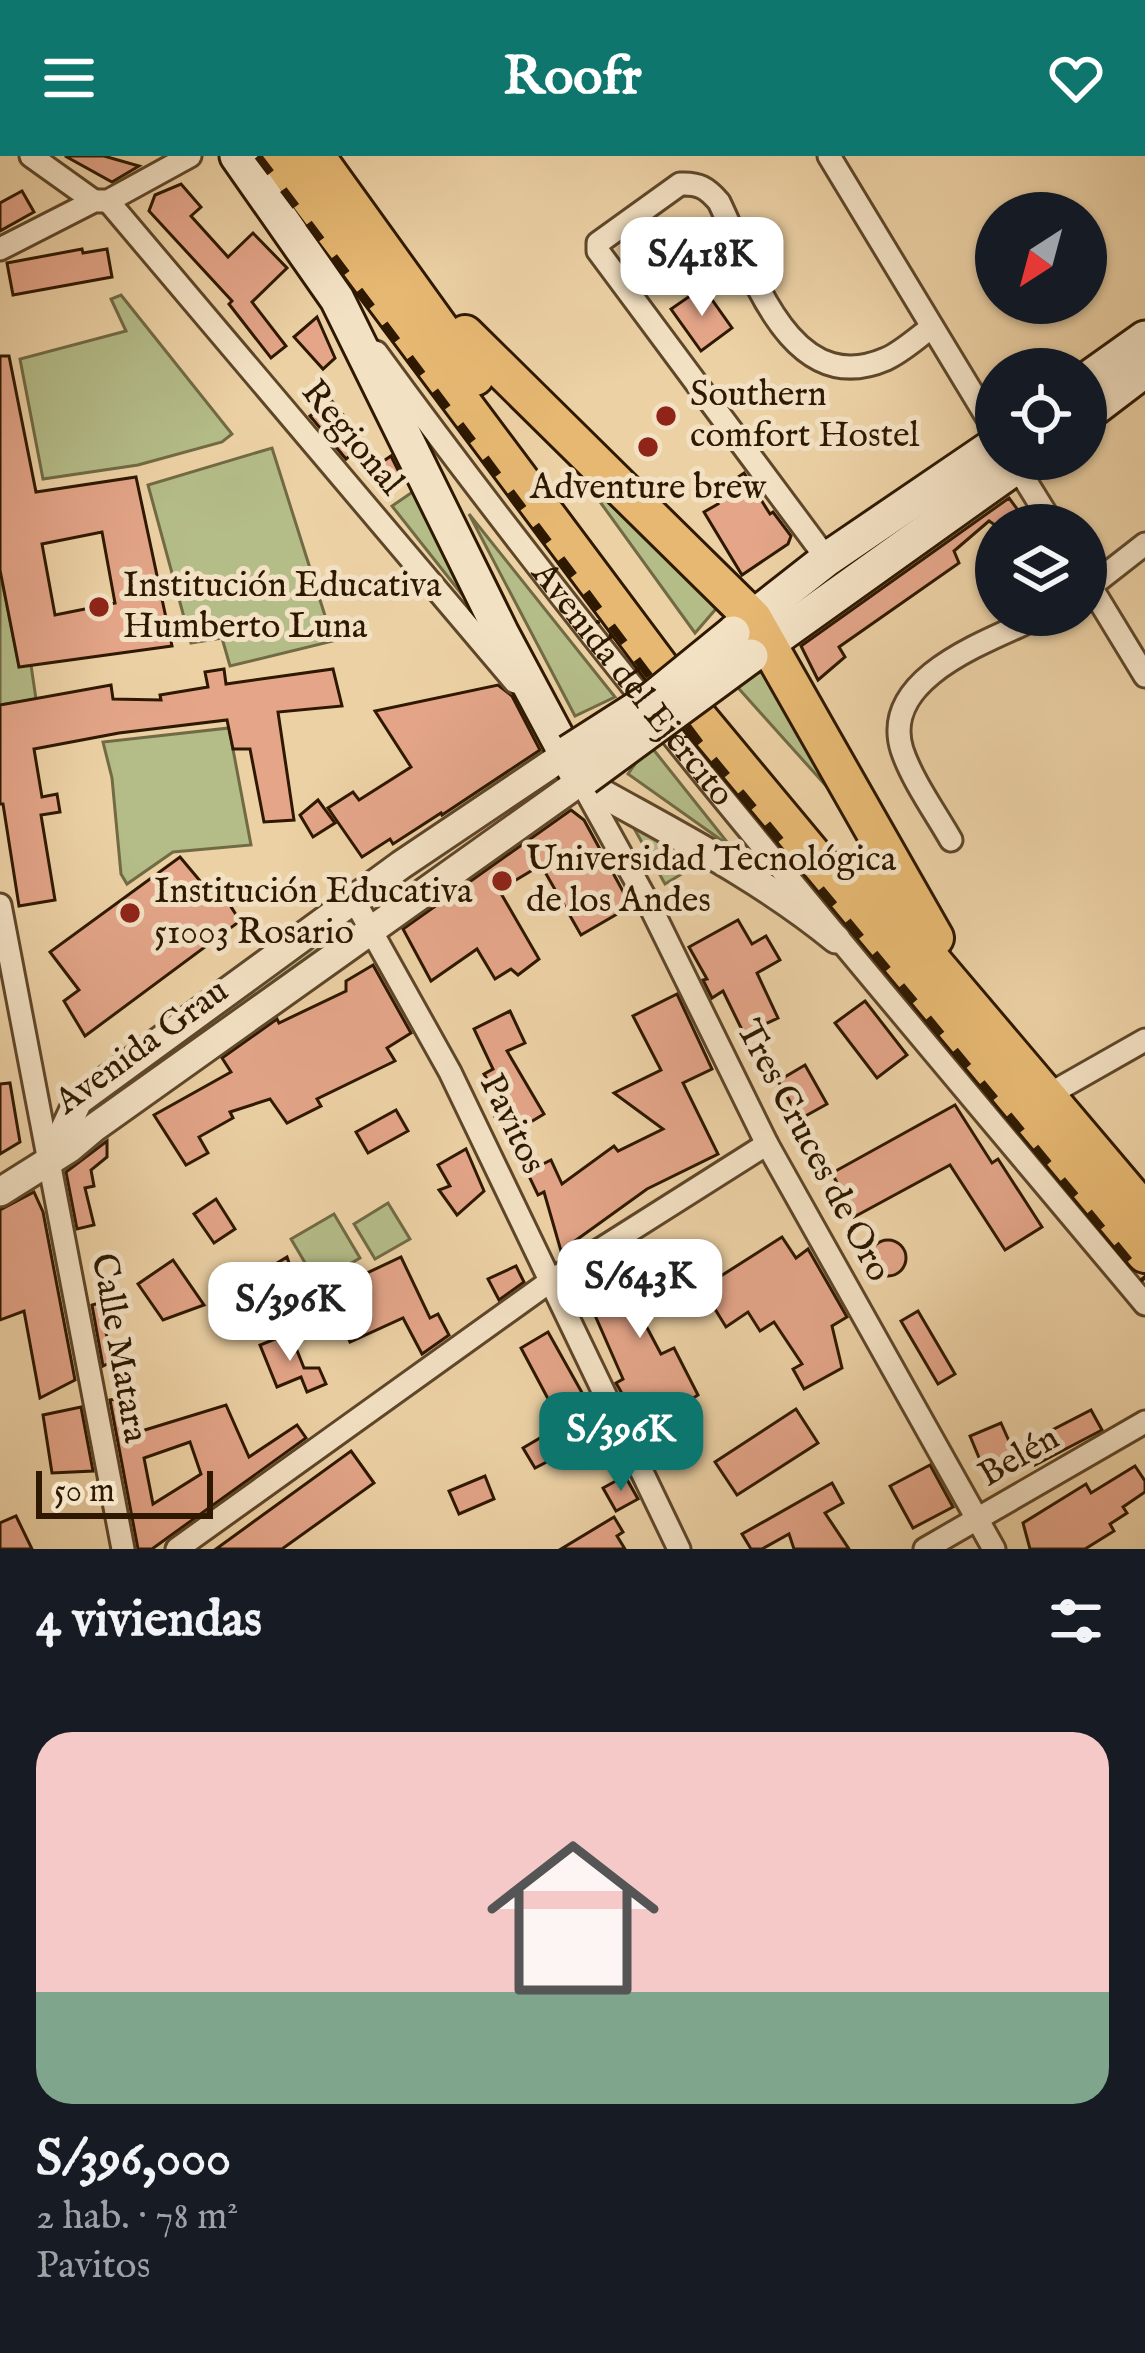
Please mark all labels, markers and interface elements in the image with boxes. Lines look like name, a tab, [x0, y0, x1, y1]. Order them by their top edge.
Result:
text: Roofr	[503, 44, 642, 113]
icon: menu	[36, 45, 102, 111]
icon: heart	[1043, 45, 1109, 111]
north arrow	[975, 192, 1107, 324]
map controls	[975, 192, 1107, 636]
pin: S/418K	[604, 217, 800, 319]
text: S/418K	[647, 231, 757, 280]
button: locate	[975, 348, 1107, 480]
street label: Regional	[290, 371, 414, 505]
place label: Southern comfort Hostel	[690, 372, 920, 459]
marker: Southern comfort Hostel	[653, 403, 679, 429]
marker: Adventure brew	[635, 434, 661, 460]
place label: Adventure brew	[529, 465, 767, 511]
button: layers	[975, 504, 1107, 636]
street label: Avenida del Ejército	[520, 552, 744, 817]
place label: Institución Educativa Humberto Luna	[123, 563, 442, 650]
marker: Institución Educativa Humberto Luna	[86, 594, 112, 620]
place label: Universidad Tecnológica de los Andes	[526, 837, 897, 924]
marker: Universidad Tecnológica de los Andes	[489, 868, 515, 894]
place label: Institución Educativa 51003 Rosario	[154, 869, 473, 956]
marker: Institución Educativa 51003 Rosario	[117, 900, 143, 926]
street label: Avenida Grau	[45, 969, 238, 1126]
street label: Tres Cruces de Oro	[725, 1012, 901, 1290]
street label: Pavitos	[468, 1066, 556, 1182]
pin: S/643K	[542, 1239, 738, 1341]
street label: Calle Matara	[80, 1250, 158, 1447]
text: S/643K	[584, 1253, 696, 1302]
pin: S/396K	[192, 1262, 388, 1364]
text: S/396K	[235, 1276, 345, 1325]
pin: S/396K	[523, 1392, 719, 1494]
text: S/396K	[566, 1406, 676, 1455]
street label: Belén	[970, 1416, 1068, 1498]
scale bar	[36, 1465, 213, 1518]
text: 50 m	[54, 1471, 115, 1513]
icon: filters	[1043, 1588, 1109, 1654]
text: 4 viviendas	[36, 1589, 262, 1654]
icon: home	[465, 1810, 681, 2026]
text: S/396,000	[36, 2128, 231, 2193]
text: 2 hab. · 78 m²	[36, 2193, 238, 2242]
text: Pavitos	[36, 2242, 150, 2291]

